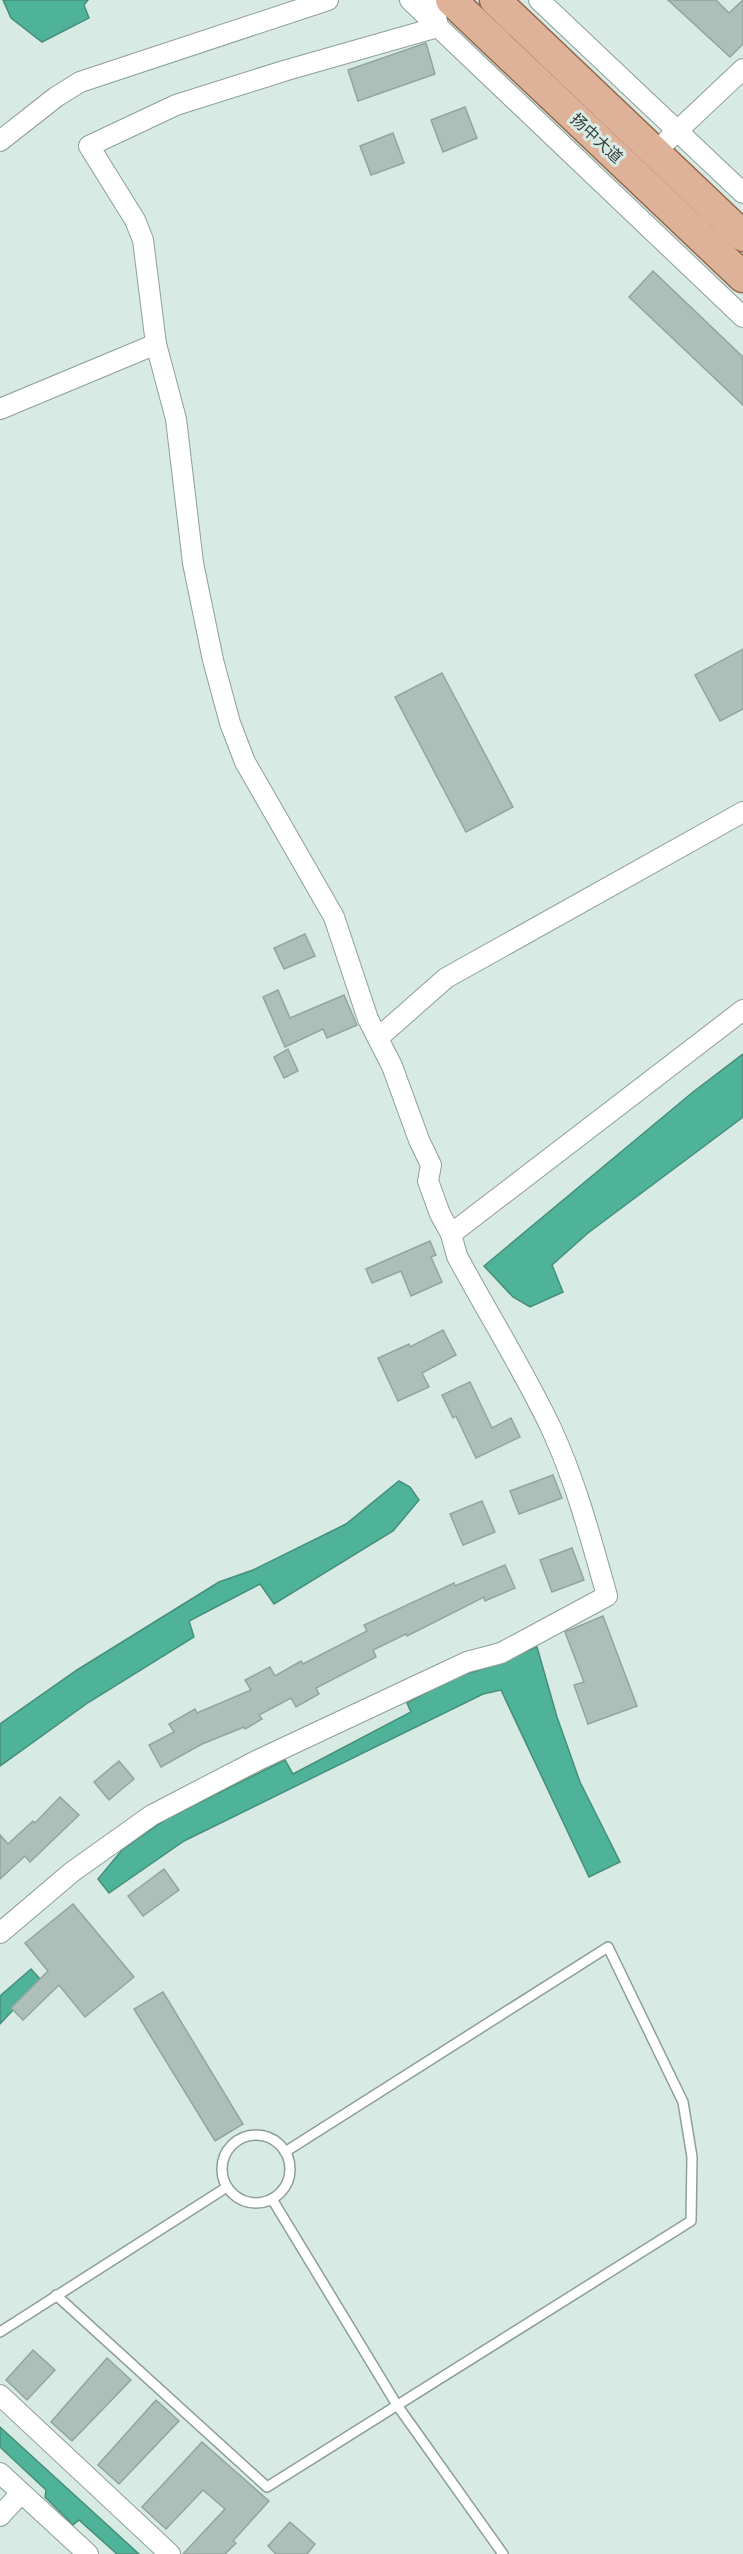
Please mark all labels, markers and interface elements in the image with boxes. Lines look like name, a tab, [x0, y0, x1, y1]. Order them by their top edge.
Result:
street label: 扬中大道	[567, 109, 627, 167]

